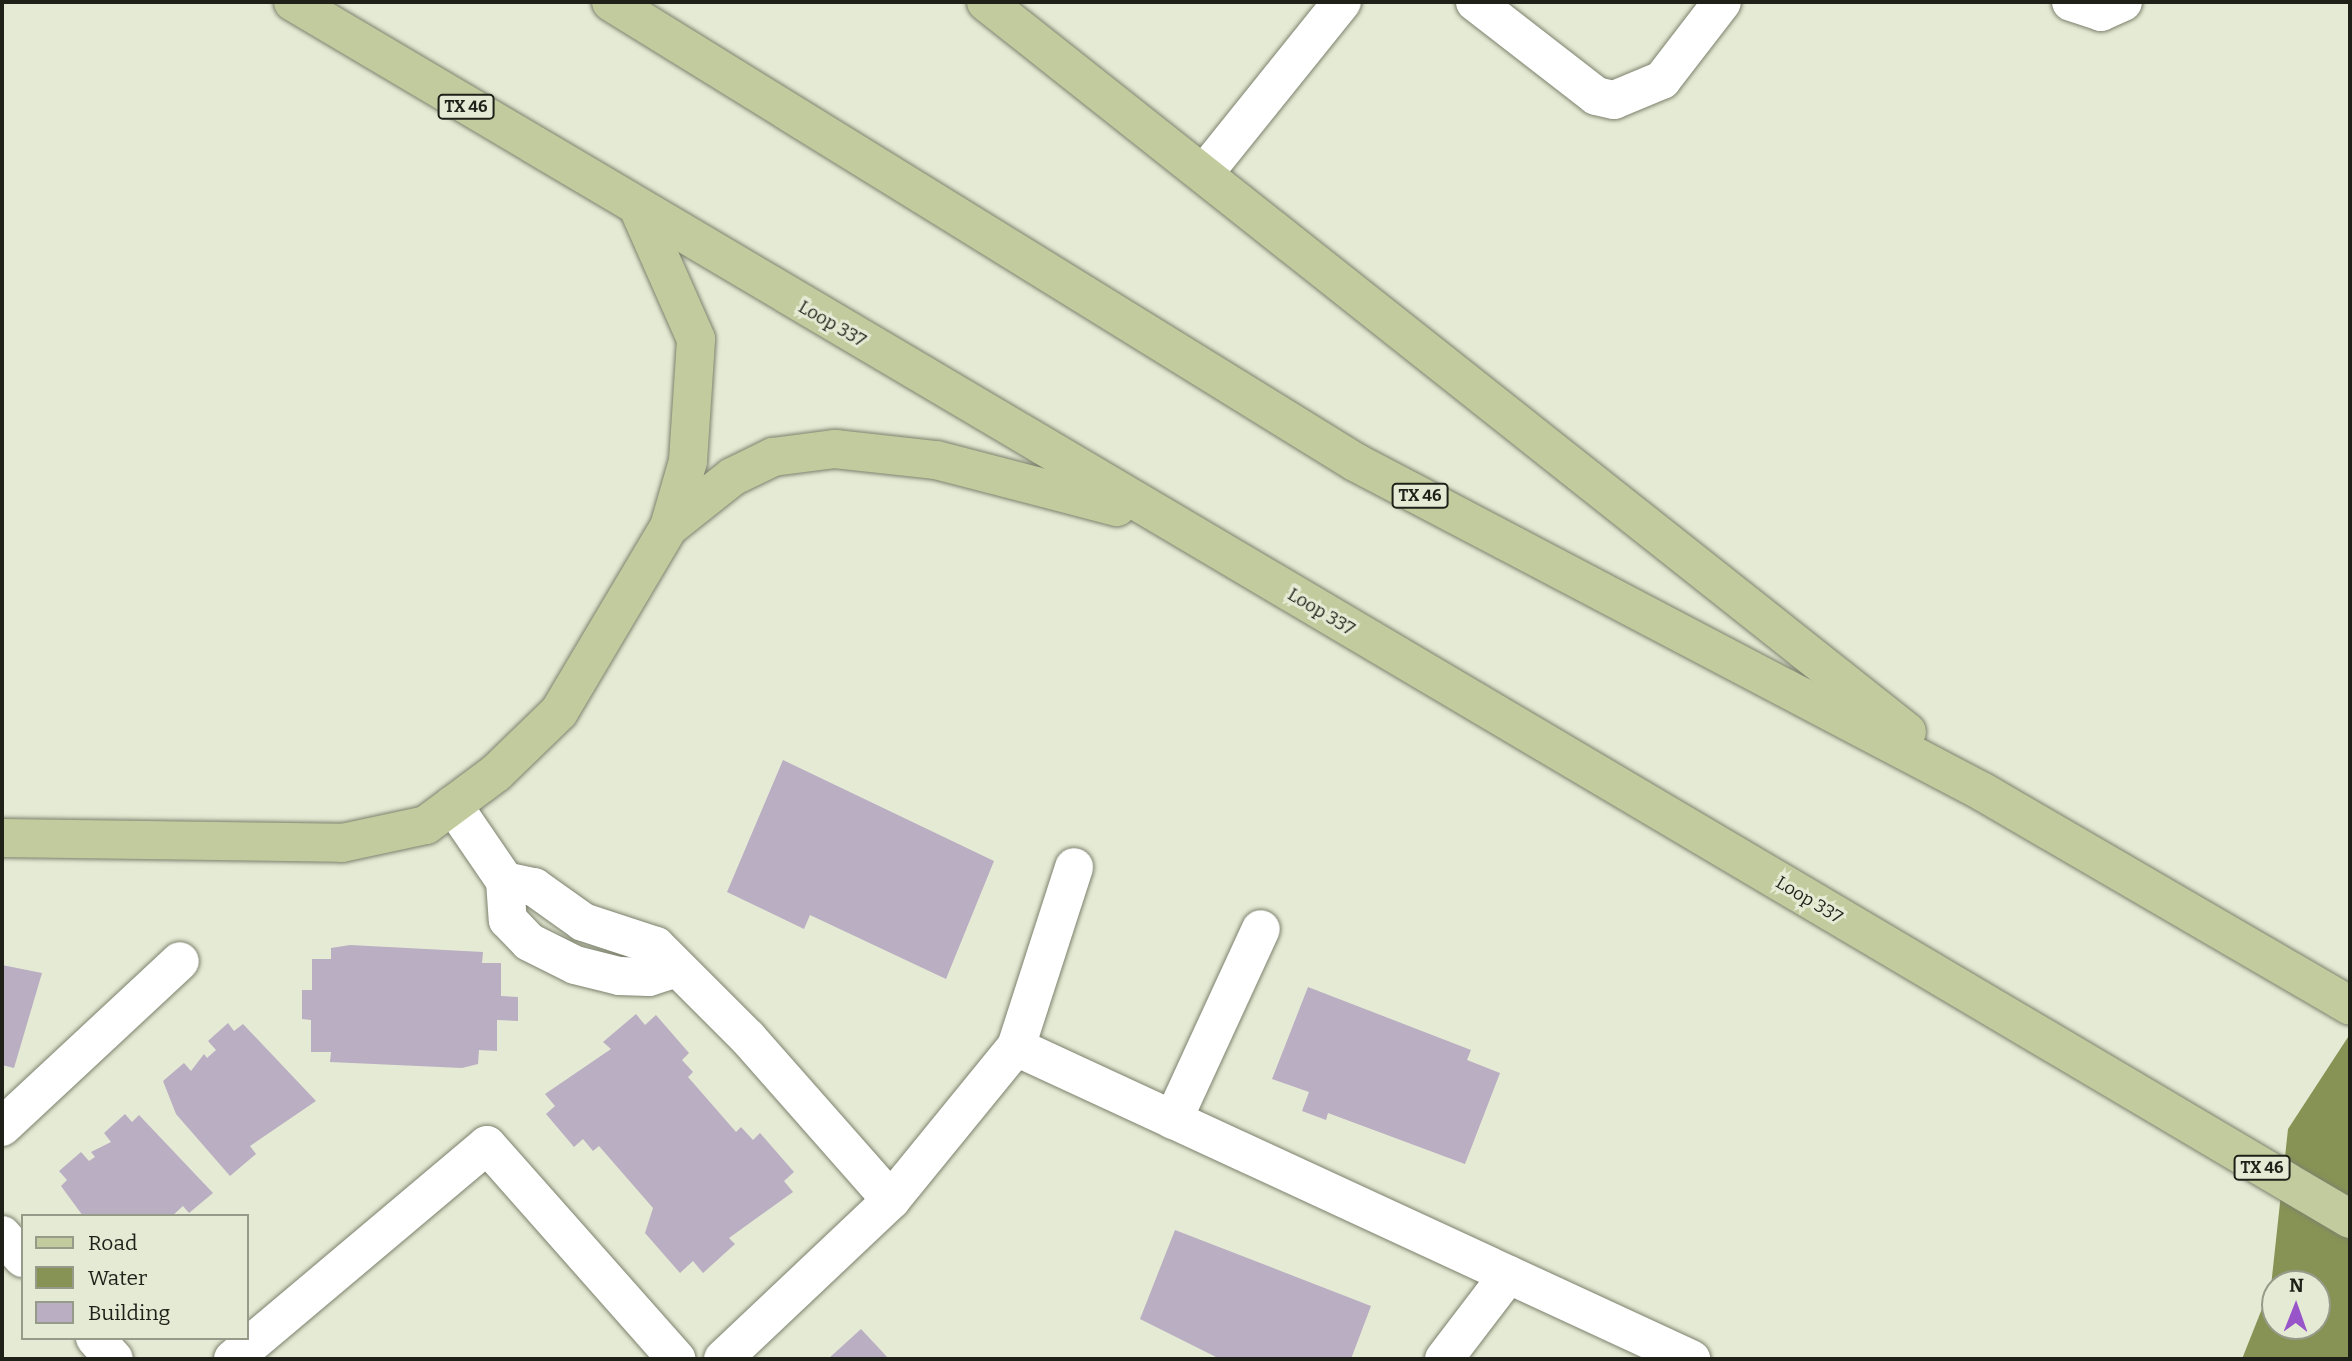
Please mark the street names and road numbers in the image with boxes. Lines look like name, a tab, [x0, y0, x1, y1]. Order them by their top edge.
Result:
road number: TX 46	[436, 94, 496, 120]
street label: Loop 337	[795, 296, 869, 352]
road number: TX 46	[1390, 484, 1450, 509]
street label: Loop 337	[1284, 584, 1358, 640]
street label: Loop 337	[1772, 872, 1846, 928]
road number: TX 46	[2232, 1156, 2292, 1180]

